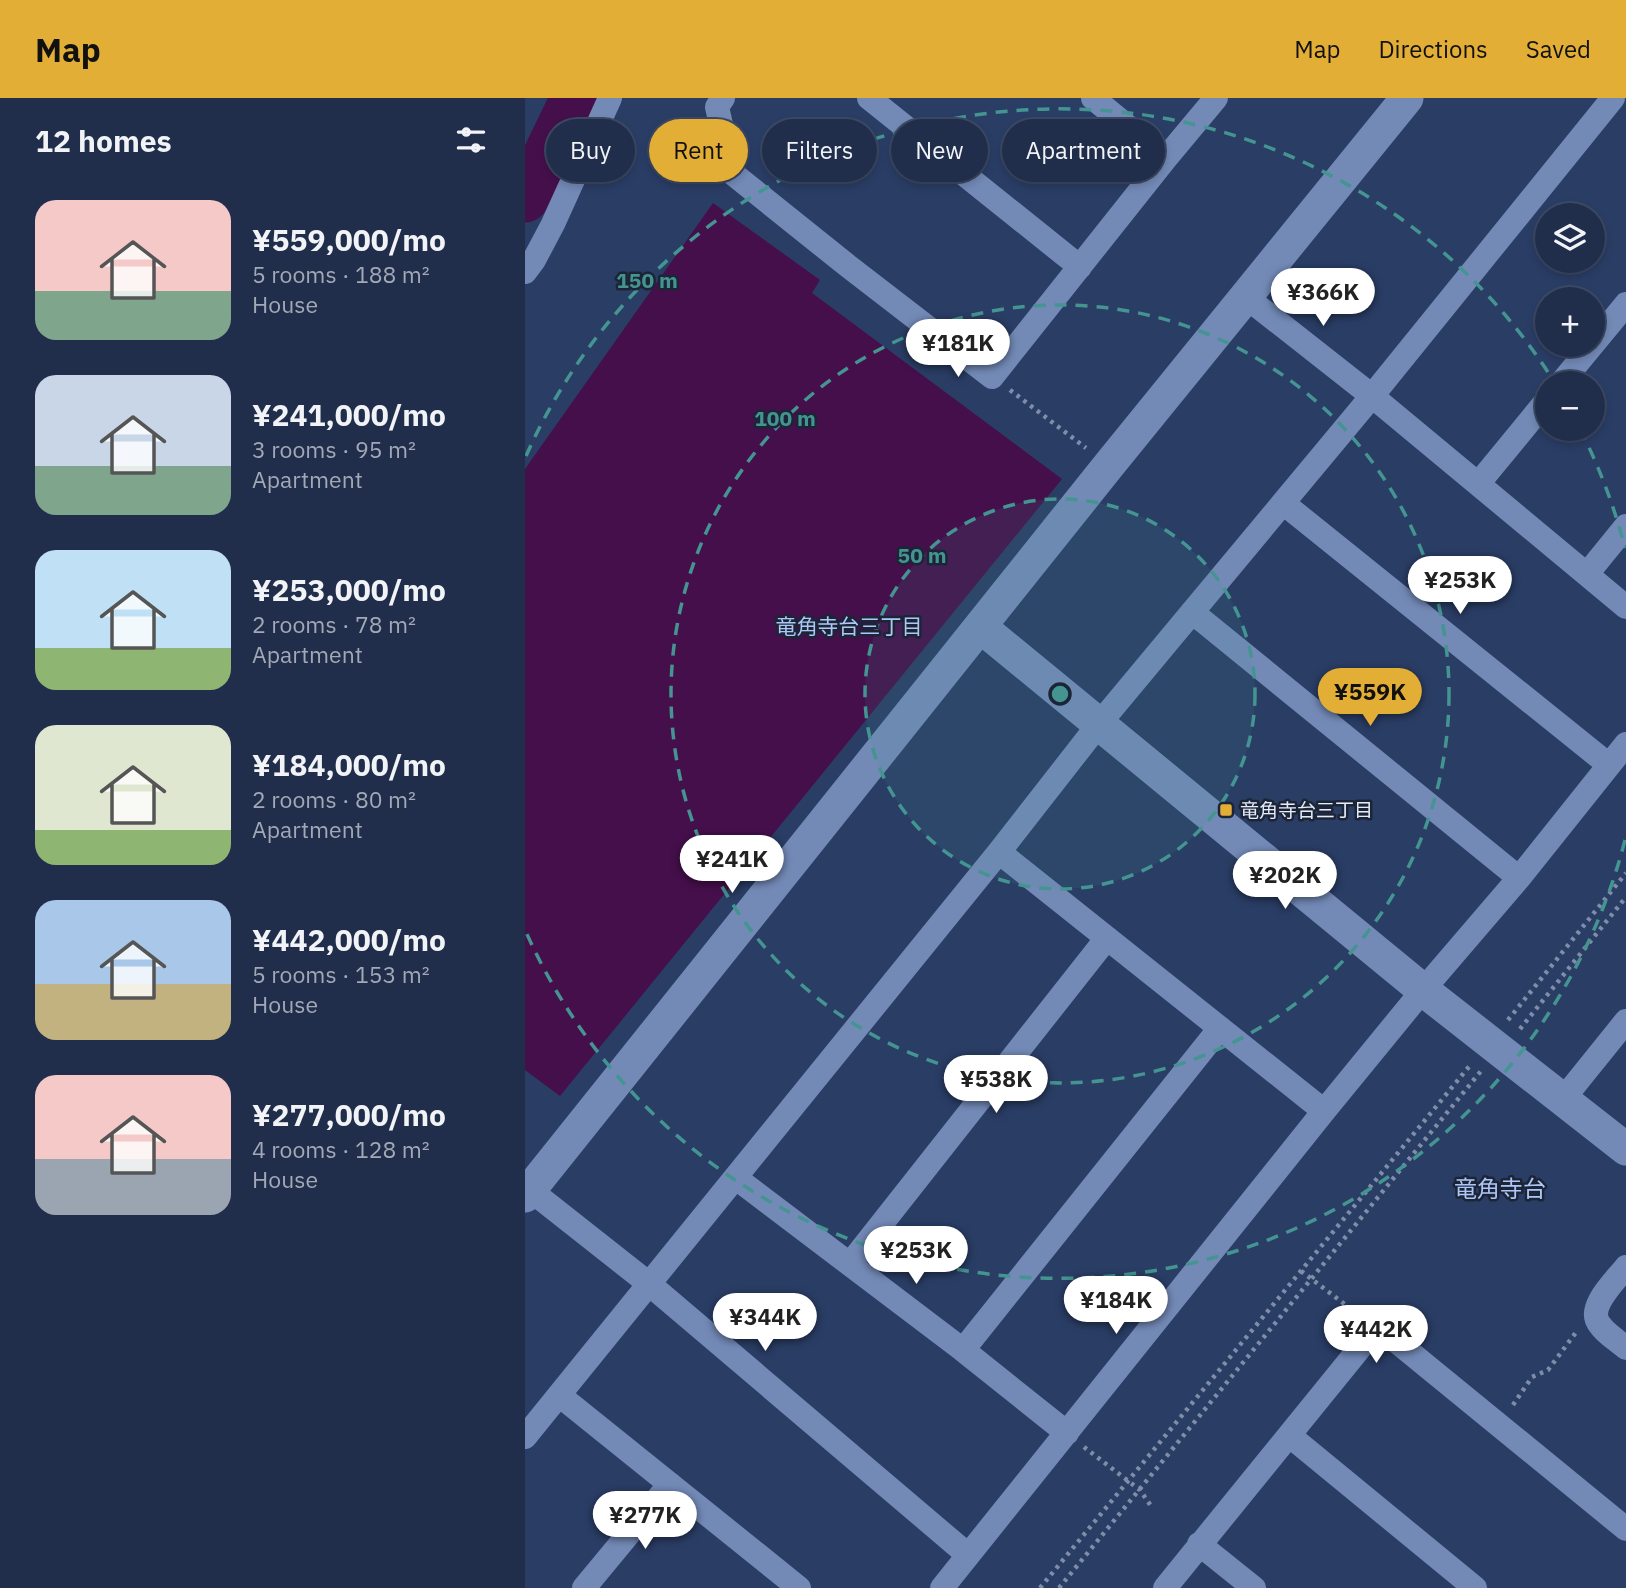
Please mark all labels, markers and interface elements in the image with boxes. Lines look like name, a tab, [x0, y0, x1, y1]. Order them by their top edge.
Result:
text: Map	[35, 28, 101, 71]
text: Map	[1294, 33, 1340, 65]
text: Directions	[1378, 33, 1488, 65]
text: Saved	[1526, 33, 1591, 65]
chip: Buy	[546, 119, 635, 182]
chip: Rent	[649, 119, 748, 182]
chip: Filters	[762, 119, 877, 182]
chip: New	[891, 119, 988, 182]
chip: Apartment	[1002, 119, 1165, 182]
text: 12 homes	[35, 121, 172, 160]
icon: filters	[452, 121, 490, 159]
map controls	[1535, 203, 1605, 441]
button: layers	[1535, 203, 1605, 273]
text: ¥559,000/mo	[252, 220, 446, 259]
icon: home	[91, 228, 175, 312]
text: 5 rooms · 188 m²	[252, 259, 430, 289]
text: 150 m	[616, 266, 678, 294]
pin: ¥366K	[1274, 268, 1372, 328]
text: ¥366K	[1287, 276, 1359, 306]
button: +	[1535, 287, 1605, 357]
text: House	[252, 289, 318, 319]
pin: ¥181K	[909, 320, 1007, 379]
text: ¥181K	[922, 327, 994, 357]
button: −	[1535, 371, 1605, 441]
text: ¥241,000/mo	[252, 395, 446, 434]
icon: home	[91, 403, 175, 487]
text: 100 m	[754, 404, 816, 432]
text: 3 rooms · 95 m²	[252, 434, 416, 464]
text: Apartment	[252, 464, 363, 494]
text: 50 m	[898, 541, 946, 569]
pin: ¥253K	[1411, 556, 1509, 616]
text: ¥253K	[1424, 564, 1496, 594]
text: ¥253,000/mo	[252, 570, 446, 609]
icon: home	[91, 578, 175, 662]
text: 2 rooms · 78 m²	[252, 609, 416, 639]
district label: 竜角寺台三丁目	[776, 612, 923, 640]
text: Apartment	[252, 639, 363, 669]
pin: ¥559K	[1321, 668, 1419, 728]
text: ¥559K	[1334, 676, 1406, 706]
centre of rings	[1048, 682, 1072, 706]
text: ¥184,000/mo	[252, 745, 446, 784]
icon: home	[91, 753, 175, 837]
text: 2 rooms · 80 m²	[252, 784, 416, 814]
place label: 竜角寺台三丁目	[1240, 798, 1373, 822]
marker: 竜角寺台三丁目	[1218, 802, 1234, 818]
text: Apartment	[252, 814, 363, 844]
pin: ¥241K	[683, 836, 781, 895]
text: ¥241K	[696, 843, 768, 873]
pin: ¥202K	[1236, 852, 1334, 911]
text: ¥202K	[1249, 859, 1321, 889]
text: ¥442,000/mo	[252, 920, 446, 959]
icon: home	[91, 928, 175, 1012]
text: 5 rooms · 153 m²	[252, 959, 430, 989]
text: House	[252, 989, 318, 1019]
pin: ¥538K	[947, 1056, 1045, 1115]
text: ¥538K	[960, 1063, 1032, 1093]
text: ¥277,000/mo	[252, 1095, 446, 1134]
icon: home	[91, 1103, 175, 1187]
text: 4 rooms · 128 m²	[252, 1134, 430, 1164]
text: House	[252, 1164, 318, 1194]
district label: 竜角寺台	[1454, 1173, 1546, 1203]
pin: ¥253K	[867, 1226, 965, 1286]
text: ¥253K	[880, 1234, 952, 1264]
pin: ¥184K	[1067, 1276, 1165, 1336]
text: ¥184K	[1080, 1284, 1152, 1314]
pin: ¥344K	[716, 1294, 814, 1353]
text: ¥344K	[729, 1301, 801, 1331]
pin: ¥442K	[1327, 1306, 1425, 1365]
text: ¥442K	[1340, 1313, 1412, 1343]
pin: ¥277K	[596, 1492, 694, 1551]
text: ¥277K	[609, 1499, 681, 1529]

